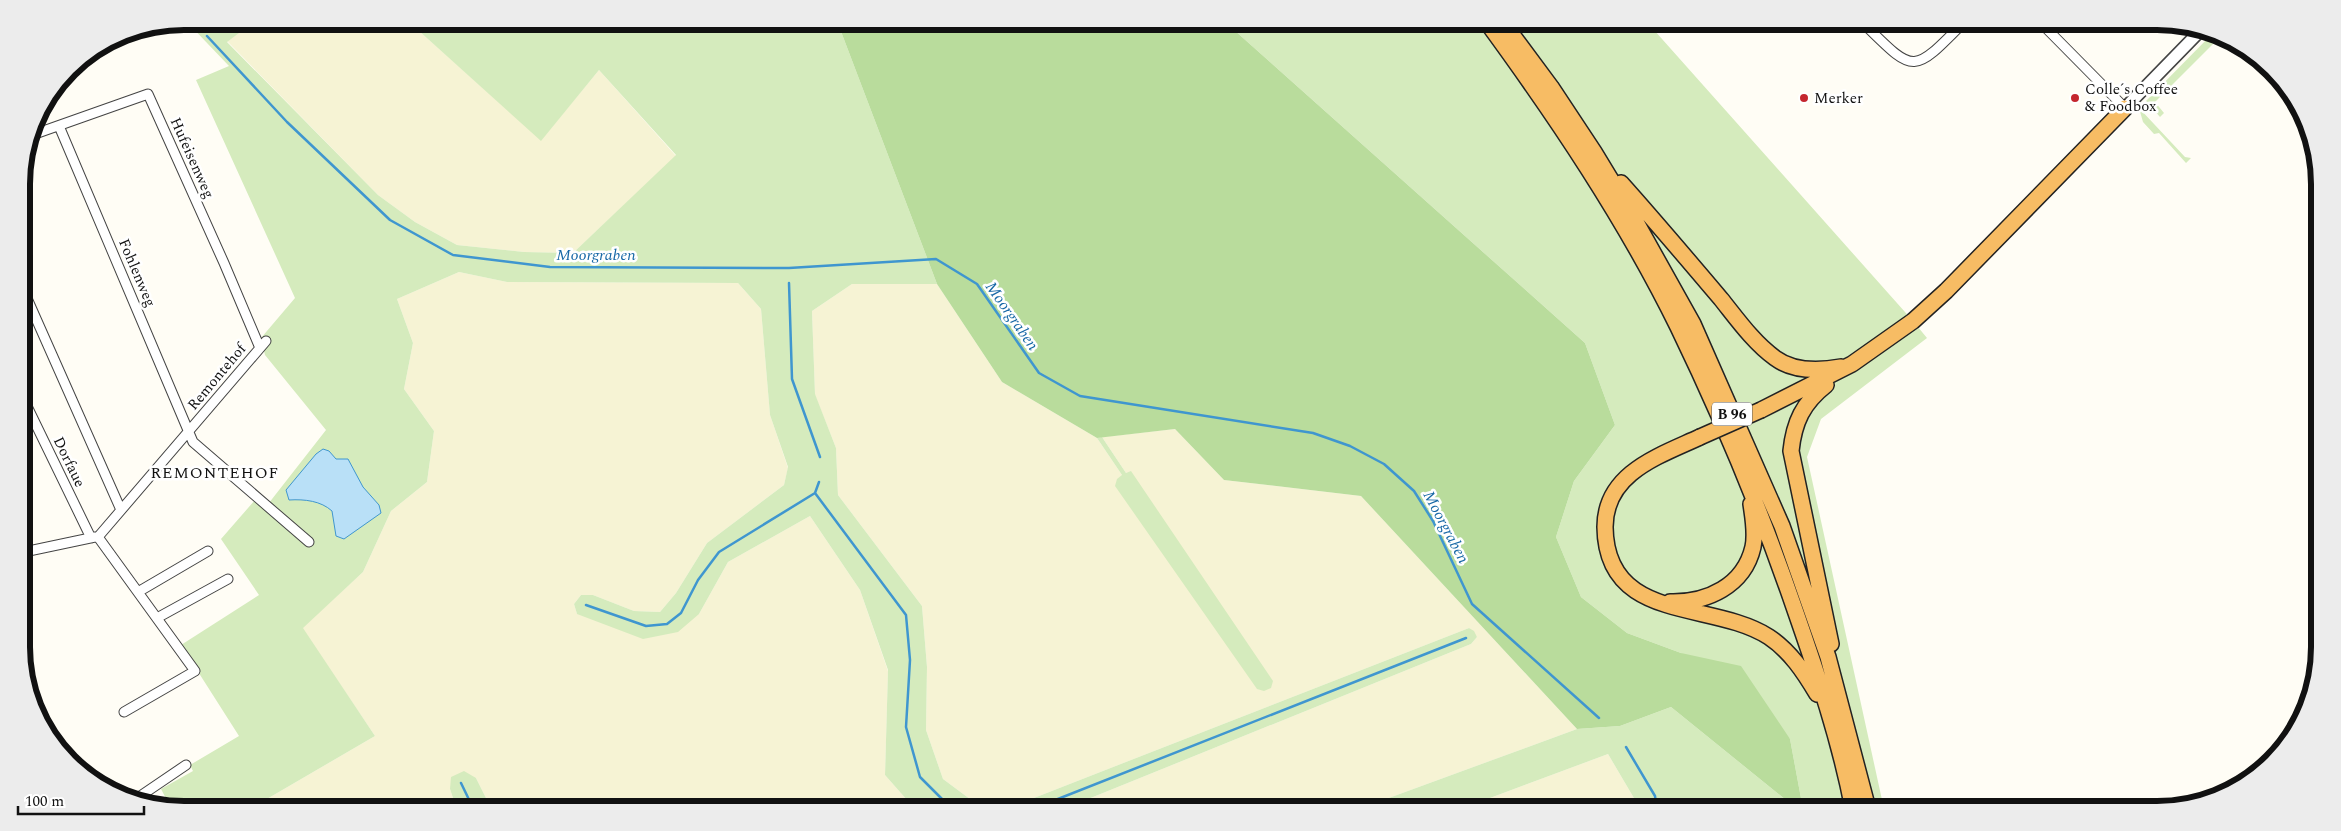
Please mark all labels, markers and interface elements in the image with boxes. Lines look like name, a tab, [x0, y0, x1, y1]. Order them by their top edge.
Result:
place label: Colle´s Coffee & Foodbox	[2085, 78, 2178, 118]
place label: Merker	[1814, 87, 1863, 110]
marker: Merker	[1798, 92, 1810, 104]
marker: Colle´s Coffee & Foodbox	[2069, 92, 2081, 104]
street label: Hufeisenweg	[164, 114, 220, 202]
street label: Fohlenweg	[112, 235, 162, 311]
water label: Moorgraben	[556, 243, 636, 267]
water label: Moorgraben	[979, 277, 1045, 356]
street label: Remontehof	[182, 337, 253, 416]
road number: B 96	[1712, 402, 1752, 426]
street label: Dorfaue	[47, 433, 91, 491]
district label: REMONTEHOF	[151, 461, 279, 485]
water label: Moorgraben	[1417, 486, 1476, 568]
scale bar	[18, 784, 144, 816]
text: 100 m	[25, 790, 64, 813]

